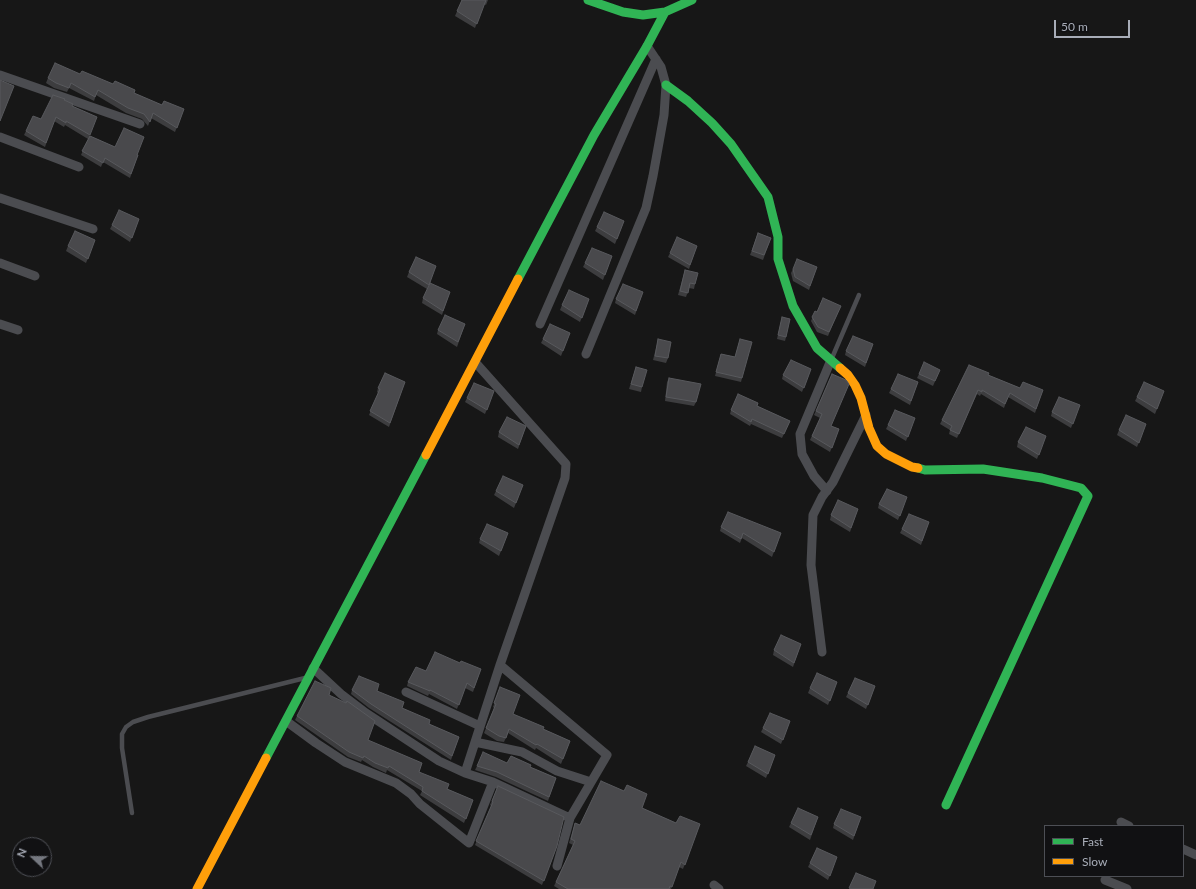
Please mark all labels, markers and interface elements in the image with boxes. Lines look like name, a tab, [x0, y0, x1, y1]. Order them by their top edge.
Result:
scale bar	[1056, 12, 1132, 38]
text: 50 m	[1061, 19, 1088, 34]
legend	[1044, 825, 1184, 877]
text: Fast	[1082, 834, 1103, 849]
north arrow	[12, 837, 52, 877]
text: N	[14, 846, 29, 859]
text: Slow	[1082, 854, 1107, 869]

